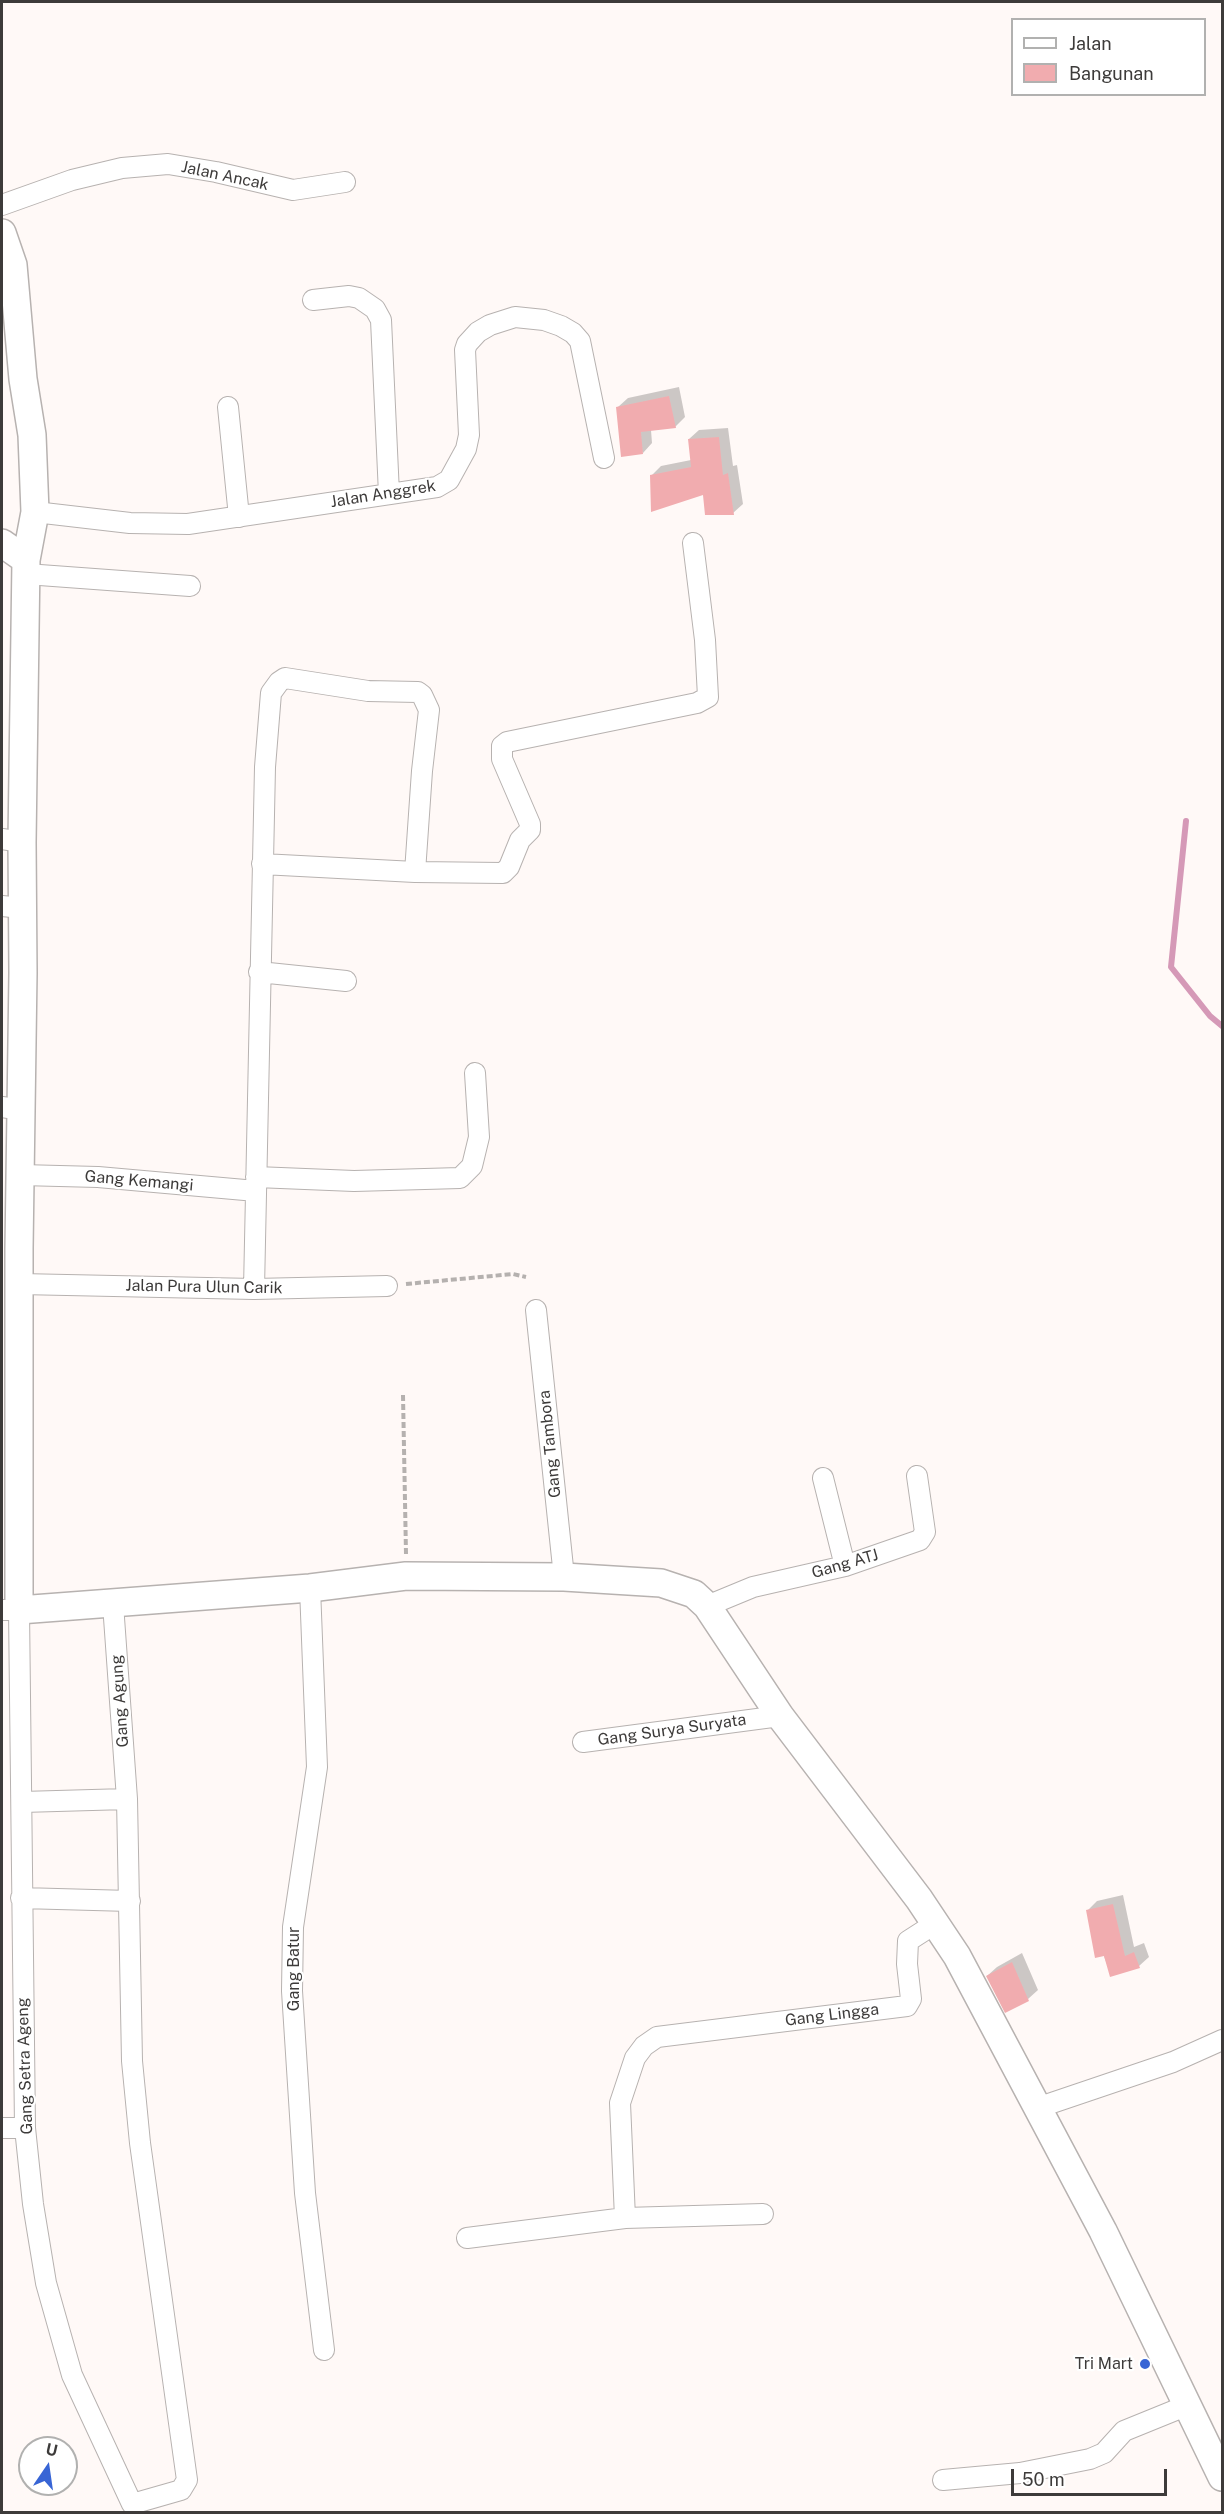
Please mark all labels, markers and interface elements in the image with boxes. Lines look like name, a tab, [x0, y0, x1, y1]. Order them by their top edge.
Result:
legend	[1011, 18, 1206, 96]
text: Jalan	[1069, 33, 1112, 54]
text: Bangunan	[1069, 63, 1154, 84]
street label: Jalan Ancak	[180, 157, 270, 195]
street label: Jalan Anggrek	[329, 476, 437, 512]
street label: Gang Kemangi	[84, 1167, 194, 1195]
street label: Jalan Pura Ulun Carik	[125, 1276, 283, 1298]
street label: Gang Tambora	[535, 1389, 565, 1499]
street label: Gang ATJ	[809, 1545, 881, 1583]
street label: Gang Agung	[107, 1654, 133, 1748]
street label: Gang Surya Suryata	[596, 1710, 748, 1750]
street label: Gang Batur	[284, 1927, 304, 2011]
street label: Gang Setra Ageng	[13, 1997, 37, 2135]
street label: Gang Lingga	[784, 2000, 880, 2030]
place label: Tri Mart	[1075, 2354, 1133, 2374]
marker: Tri Mart	[1138, 2357, 1152, 2371]
north arrow	[18, 2436, 78, 2496]
text: U	[44, 2439, 59, 2460]
scale bar	[1014, 2457, 1170, 2495]
text: 50 m	[1022, 2469, 1065, 2490]

